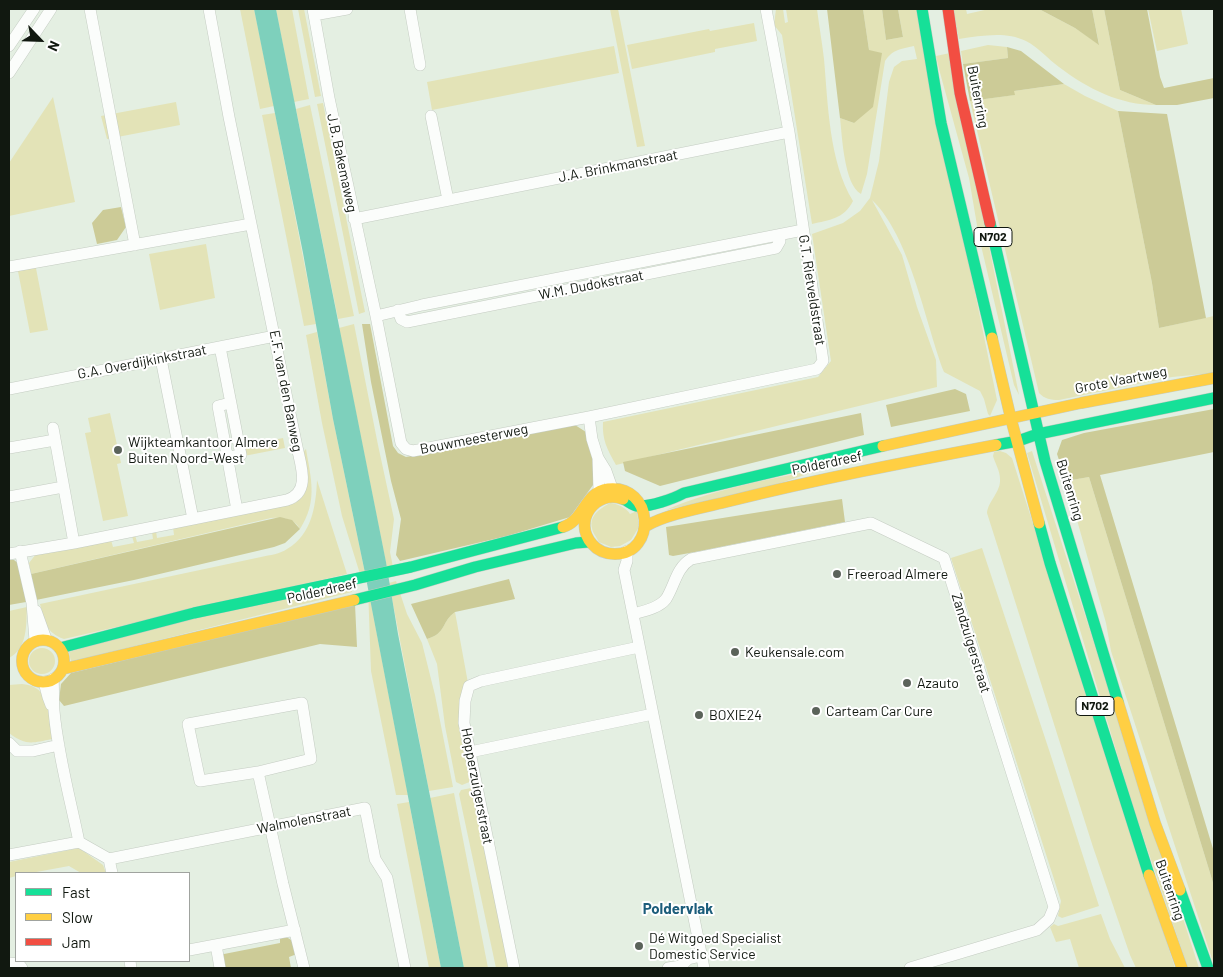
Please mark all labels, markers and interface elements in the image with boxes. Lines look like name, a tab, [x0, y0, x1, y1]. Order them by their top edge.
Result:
north arrow	[15, 15, 65, 65]
text: N	[45, 39, 64, 54]
street label: Buitenring	[964, 64, 992, 130]
street label: J.B. Bakemaweg	[323, 112, 361, 214]
street label: J.A. Brinkmanstraat	[557, 146, 679, 186]
road number: N702	[974, 228, 1012, 246]
street label: G.T. Rietveldstraat	[795, 233, 829, 347]
street label: W.M. Dudokstraat	[537, 267, 645, 303]
street label: E.F. van den Banweg	[266, 329, 306, 453]
street label: G.A. Overdijkinkstraat	[76, 341, 208, 383]
street label: Grote Vaartweg	[1074, 363, 1168, 397]
street label: Bouwmeesterweg	[419, 420, 529, 458]
place label: Wijkteamkantoor Almere Buiten Noord-West	[128, 434, 278, 467]
marker: Wijkteamkantoor Almere Buiten Noord-West	[112, 444, 124, 456]
street label: Polderdreef	[790, 447, 864, 479]
street label: Buitenring	[1053, 457, 1087, 523]
place label: Freeroad Almere	[847, 566, 948, 582]
marker: Freeroad Almere	[831, 568, 843, 580]
street label: Polderdreef	[285, 575, 359, 607]
street label: Zandzuigerstraat	[948, 591, 994, 695]
place label: Keukensale.com	[745, 644, 844, 660]
marker: Keukensale.com	[729, 646, 741, 658]
place label: Azauto	[917, 675, 959, 691]
marker: Azauto	[901, 677, 913, 689]
road number: N702	[1076, 696, 1114, 716]
place label: Carteam Car Cure	[826, 703, 933, 719]
marker: Carteam Car Cure	[810, 705, 822, 717]
place label: BOXIE24	[709, 707, 762, 723]
marker: BOXIE24	[693, 709, 705, 721]
street label: Hopperzuigerstraat	[457, 726, 497, 846]
street label: Walmolenstraat	[255, 803, 353, 837]
street label: Buitenring	[1152, 857, 1188, 923]
legend	[15, 872, 190, 962]
text: Fast	[62, 883, 90, 901]
district label: Poldervlak	[643, 900, 713, 918]
text: Slow	[62, 908, 93, 926]
place label: Dé Witgoed Specialist Domestic Service	[649, 930, 782, 962]
text: Jam	[62, 933, 91, 951]
marker: Dé Witgoed Specialist Domestic Service	[633, 940, 645, 952]

